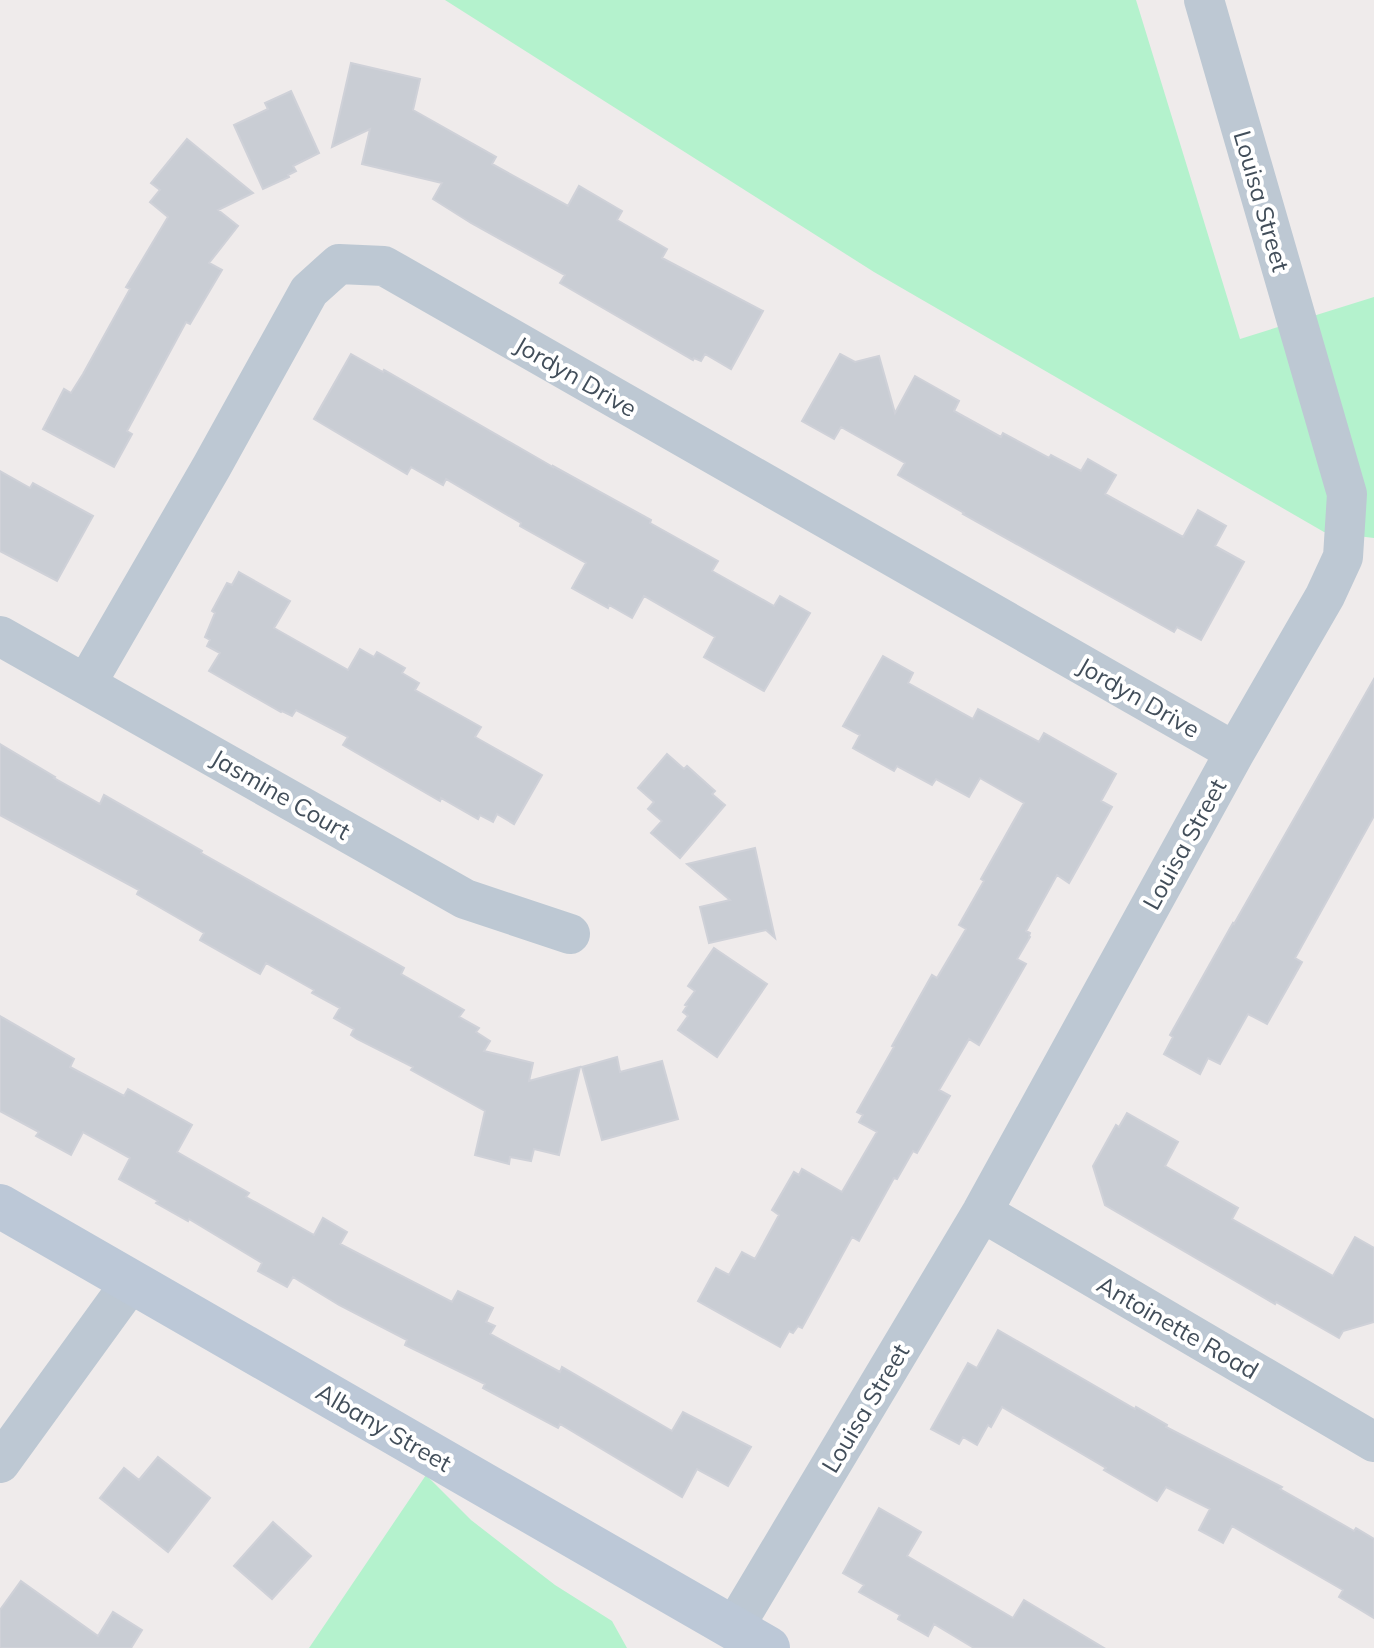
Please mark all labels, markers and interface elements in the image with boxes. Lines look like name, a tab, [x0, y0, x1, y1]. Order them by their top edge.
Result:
street label: Louisa Street	[1228, 127, 1296, 275]
street label: Jordyn Drive	[510, 329, 642, 423]
street label: Jordyn Drive	[1073, 650, 1205, 744]
street label: Jasmine Court	[206, 742, 356, 846]
street label: Louisa Street	[1136, 773, 1232, 915]
street label: Antoinette Road	[1092, 1269, 1264, 1385]
street label: Louisa Street	[815, 1338, 915, 1478]
street label: Albany Street	[311, 1376, 457, 1478]

